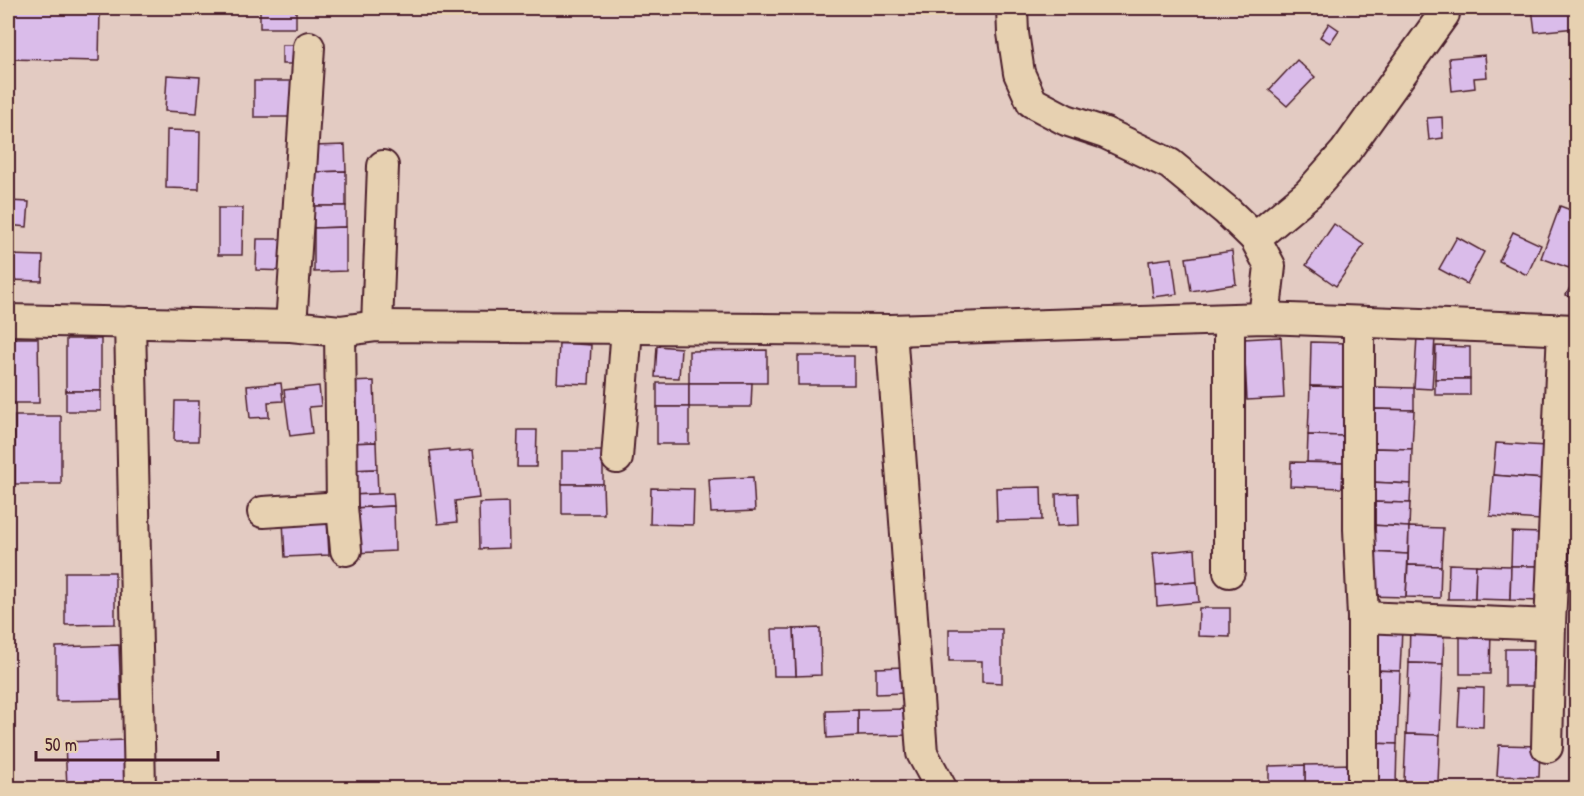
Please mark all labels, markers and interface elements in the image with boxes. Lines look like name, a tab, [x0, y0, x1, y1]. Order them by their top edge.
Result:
scale bar	[36, 724, 218, 762]
text: 50 m	[45, 732, 77, 757]

